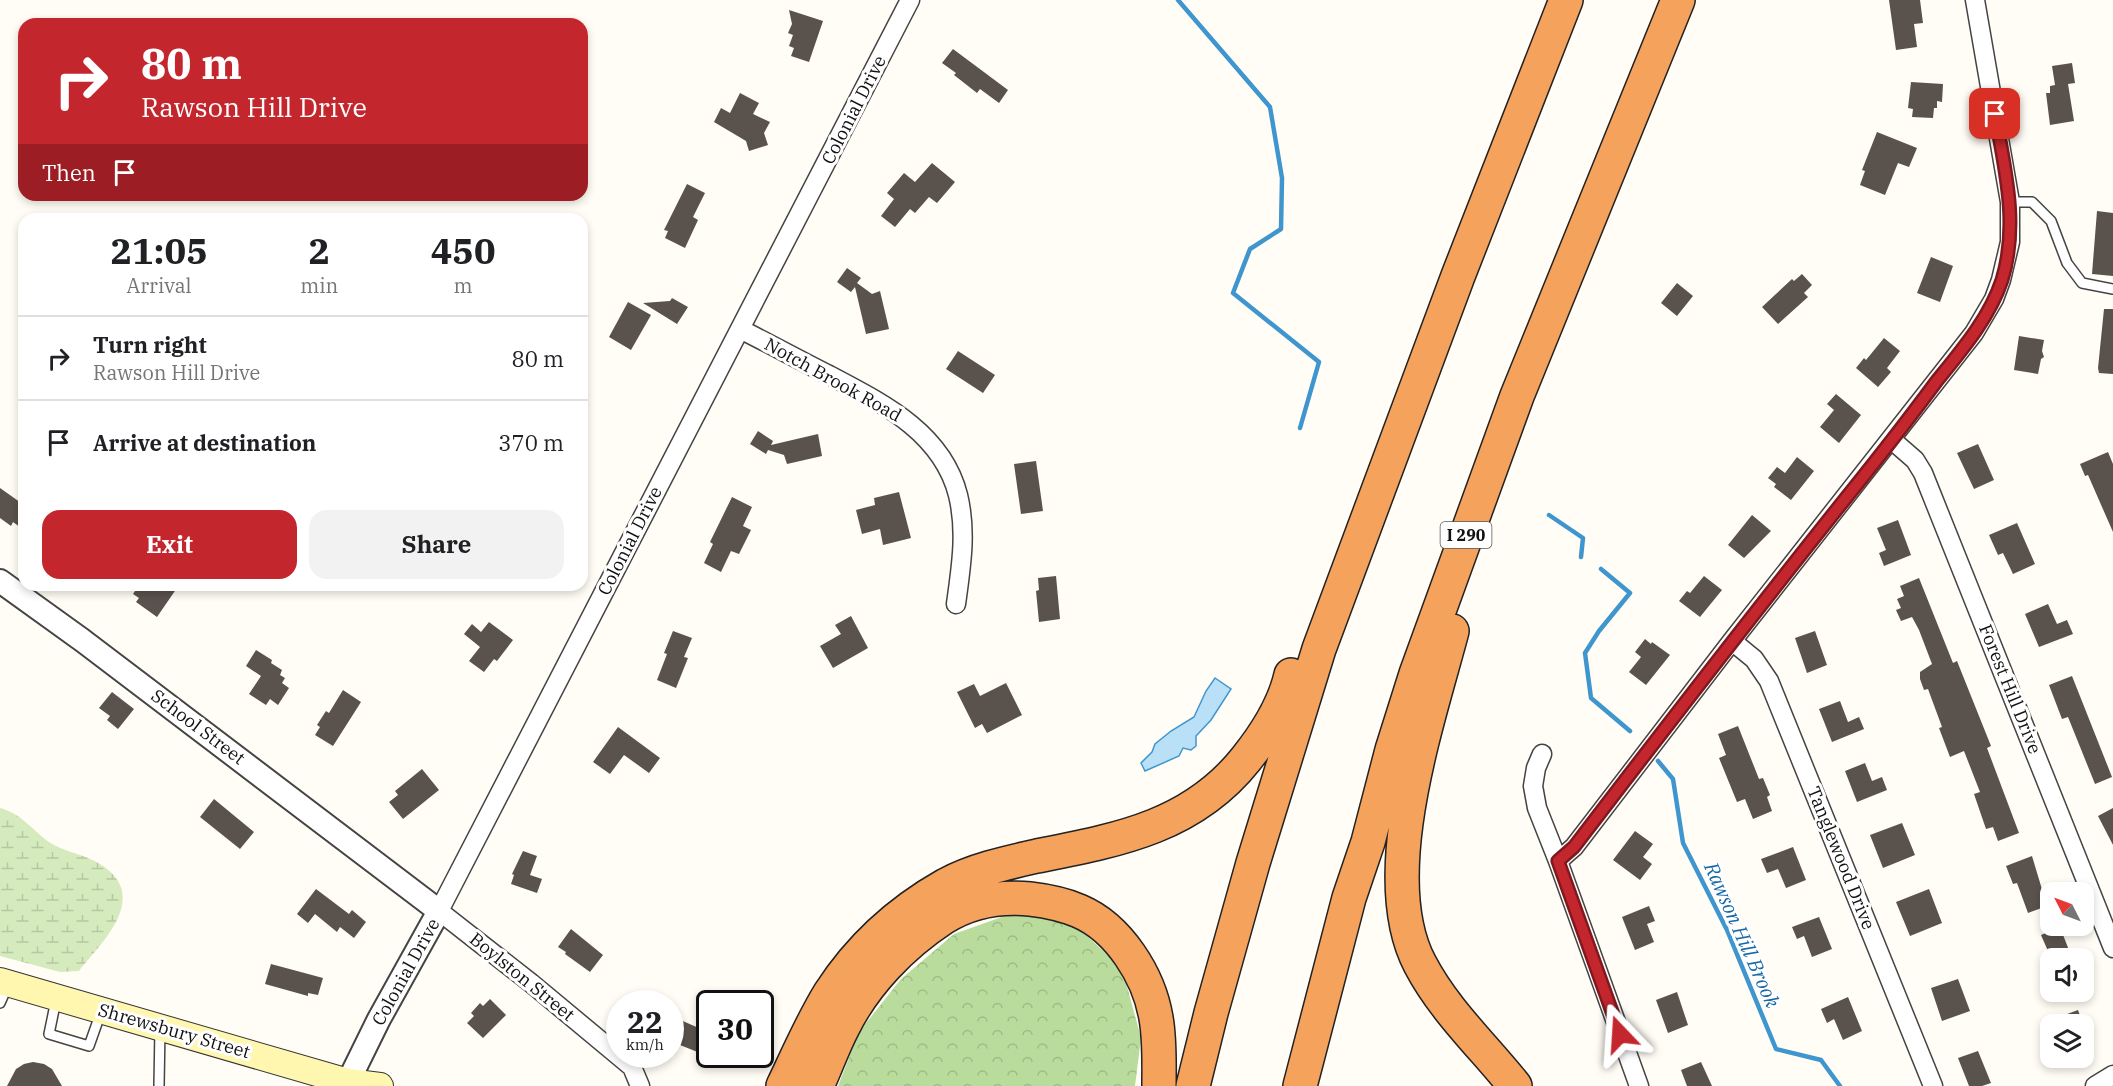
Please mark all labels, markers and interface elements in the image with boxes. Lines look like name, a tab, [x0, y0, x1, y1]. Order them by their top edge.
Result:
text: 80 m	[141, 36, 242, 91]
icon: right	[42, 42, 120, 120]
street label: Colonial Drive	[816, 51, 891, 168]
pin	[1969, 88, 2020, 139]
text: Rawson Hill Drive	[141, 89, 367, 124]
icon: arrive	[1978, 97, 2011, 130]
icon: arrive	[108, 156, 141, 189]
text: Then	[42, 158, 96, 187]
text: 21:05	[110, 227, 208, 274]
text: 2	[308, 227, 330, 274]
text: 450	[431, 227, 496, 274]
text: Arrival	[127, 272, 192, 299]
text: min	[300, 272, 338, 299]
text: m	[454, 272, 473, 299]
text: Turn right	[93, 330, 207, 359]
street label: Notch Brook Road	[761, 332, 906, 427]
icon: right	[42, 342, 75, 375]
text: 80 m	[512, 344, 564, 373]
text: Rawson Hill Drive	[93, 359, 260, 386]
icon: arrive	[42, 426, 75, 459]
text: Arrive at destination	[93, 428, 316, 457]
text: 370 m	[498, 428, 564, 457]
street label: Colonial Drive	[592, 482, 667, 599]
button: Exit	[42, 510, 297, 579]
button: Share	[309, 510, 564, 579]
road number: I 290	[1440, 522, 1492, 548]
street label: Forest Hill Drive	[1974, 621, 2047, 757]
street label: School Street	[147, 684, 250, 769]
street label: Tanglewood Drive	[1802, 783, 1881, 933]
water label: Rawson Hill Brook	[1698, 857, 1787, 1012]
north arrow	[2040, 882, 2094, 936]
map controls	[2040, 882, 2094, 1068]
street label: Colonial Drive	[367, 914, 445, 1029]
street label: Boylston Street	[465, 927, 580, 1026]
button: sound	[2040, 948, 2094, 1002]
speed limit sign: 30	[696, 990, 774, 1068]
street label: Shrewsbury Street	[96, 998, 253, 1063]
text: 22	[627, 1002, 663, 1041]
position arrow	[1588, 1002, 1652, 1066]
button: layers	[2040, 1014, 2094, 1068]
text: km/h	[626, 1035, 664, 1054]

